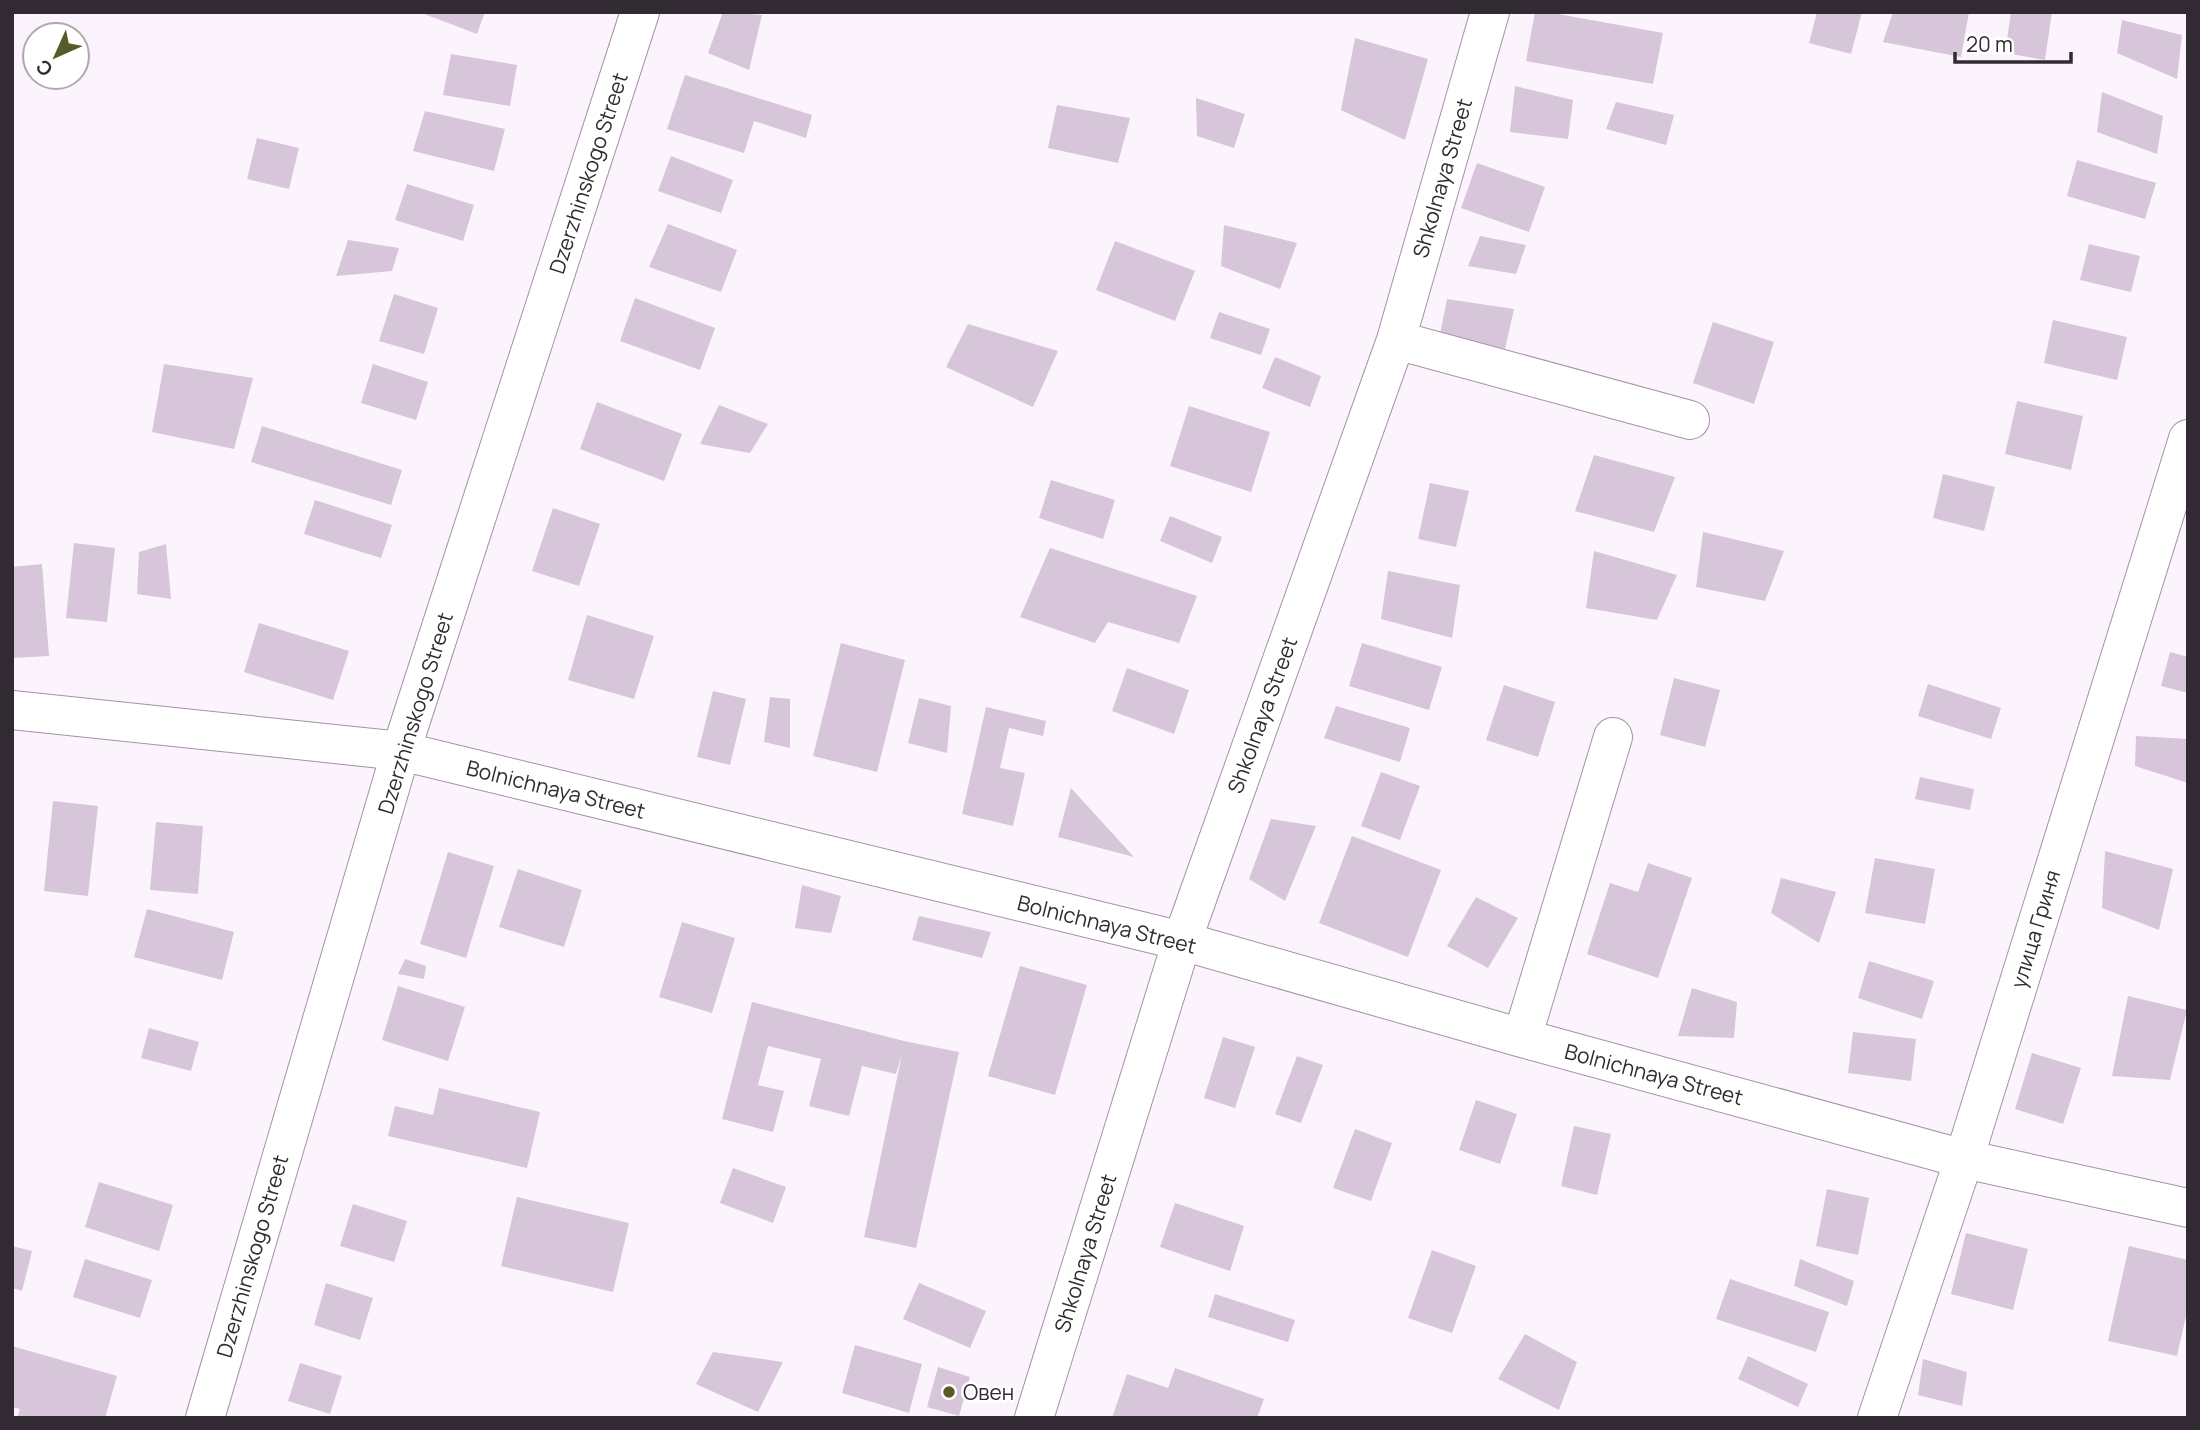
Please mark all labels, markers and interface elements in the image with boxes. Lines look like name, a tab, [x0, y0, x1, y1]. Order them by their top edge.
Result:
north arrow	[21, 21, 91, 91]
scale bar	[1955, 21, 2070, 65]
text: 20 m	[1966, 30, 2013, 58]
text: С	[30, 54, 58, 82]
street label: Dzerzhinskogo Street	[542, 69, 634, 277]
street label: Shkolnaya Street	[1406, 95, 1478, 261]
street label: Dzerzhinskogo Street	[371, 609, 459, 817]
street label: Shkolnaya Street	[1221, 633, 1303, 797]
street label: Bolnichnaya Street	[464, 753, 648, 825]
street label: улица Гриня	[2004, 867, 2066, 991]
street label: Bolnichnaya Street	[1015, 888, 1199, 960]
street label: Bolnichnaya Street	[1562, 1037, 1746, 1111]
street label: Dzerzhinskogo Street	[210, 1151, 294, 1361]
street label: Shkolnaya Street	[1048, 1170, 1122, 1336]
place label: Овен	[963, 1378, 1014, 1406]
marker: Овен	[941, 1384, 957, 1400]

